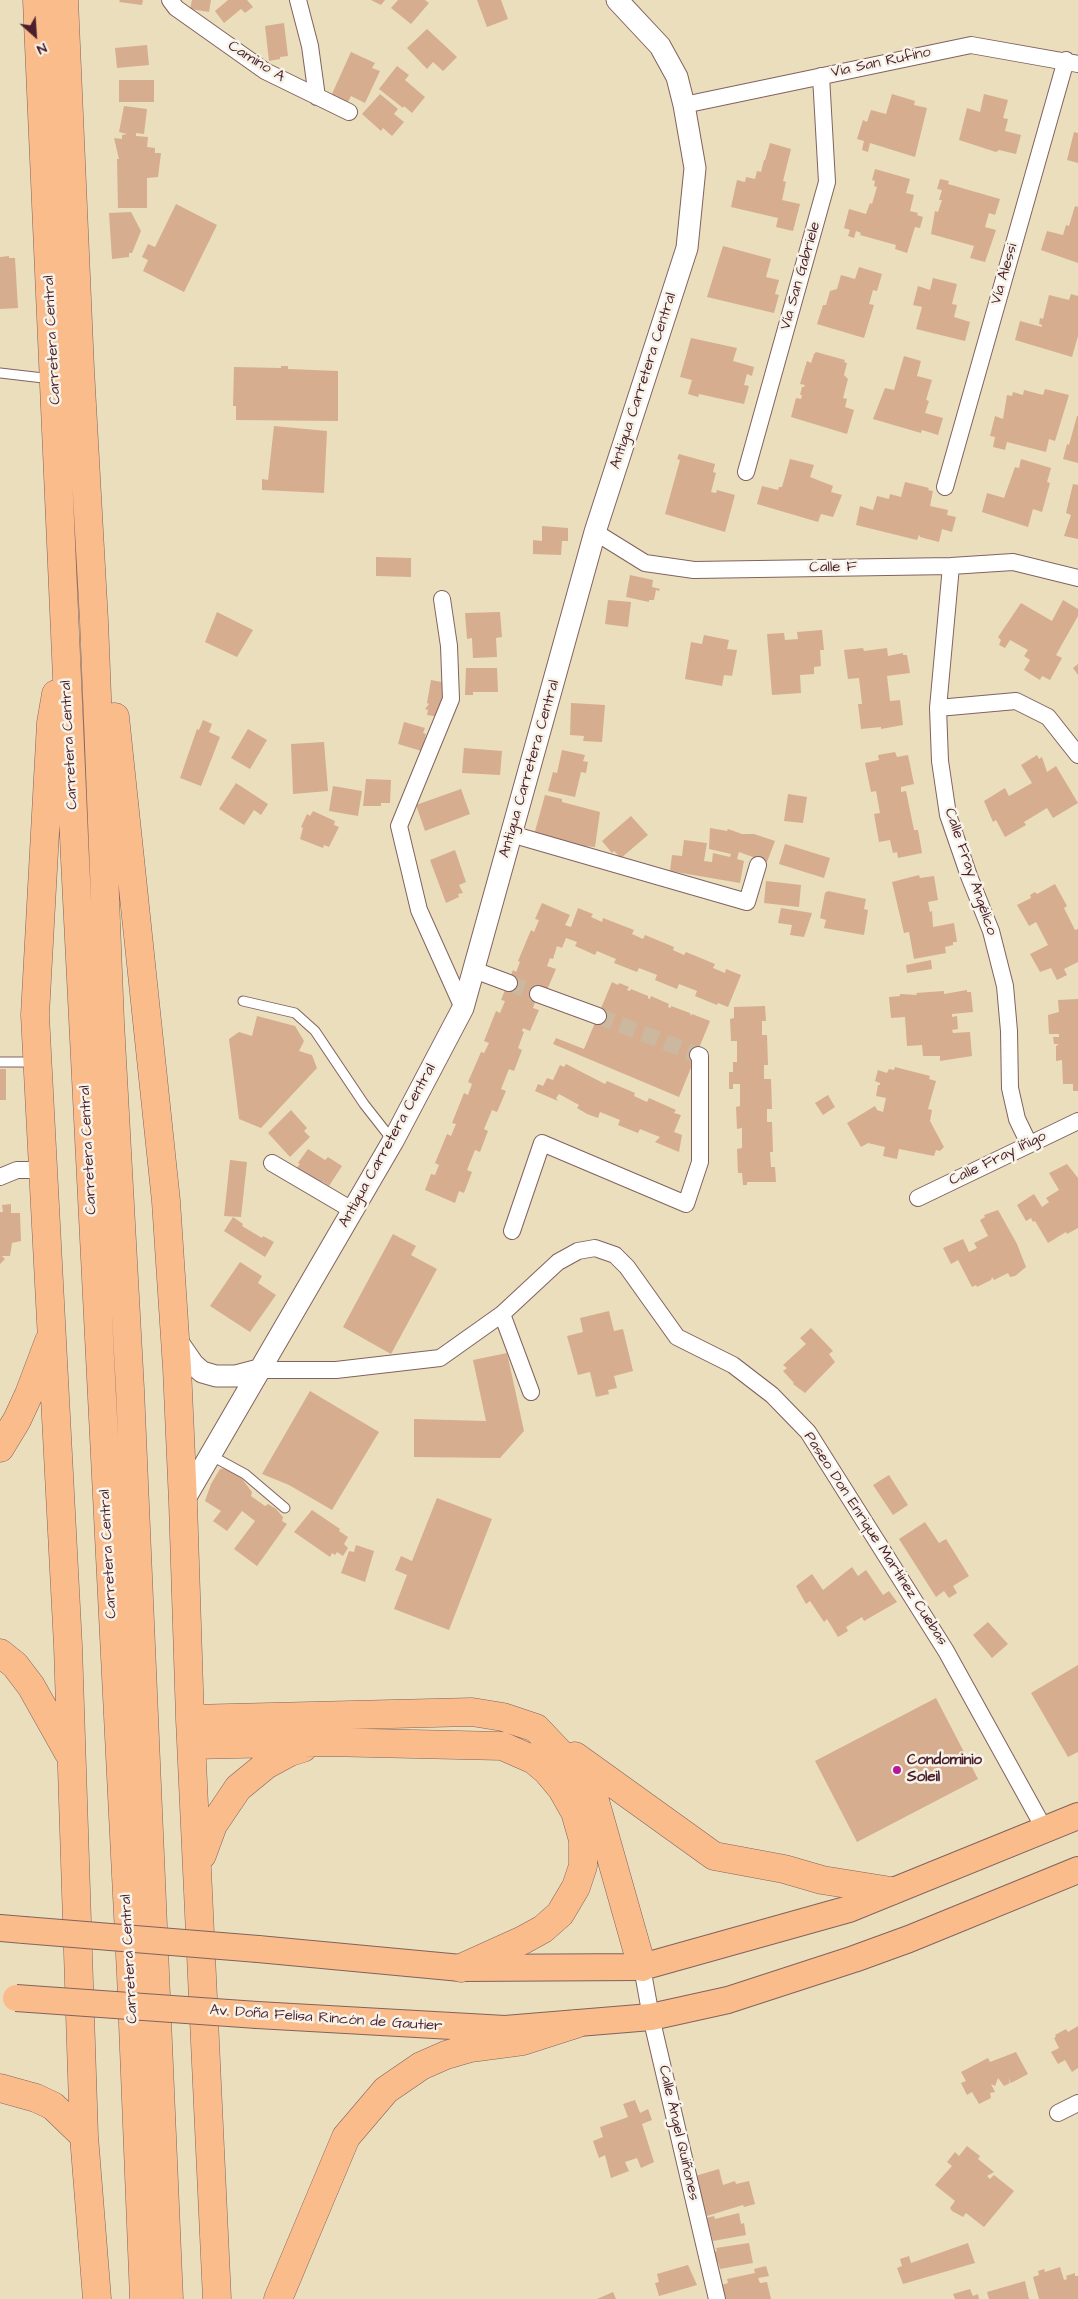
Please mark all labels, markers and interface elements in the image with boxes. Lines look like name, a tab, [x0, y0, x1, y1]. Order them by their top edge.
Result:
north arrow	[10, 10, 60, 60]
street label: Camino A	[224, 37, 288, 87]
text: N	[33, 38, 50, 59]
street label: Via San Rufino	[829, 44, 933, 82]
street label: Vía San Gabriele	[777, 220, 825, 332]
street label: Vía Alessi	[988, 241, 1022, 307]
street label: Carretera Central	[41, 275, 65, 405]
street label: Antigua Carretera Central	[607, 291, 681, 471]
street label: Calle F	[809, 559, 857, 577]
street label: Antigua Carretera Central	[496, 678, 564, 860]
street label: Carretera Central	[58, 680, 82, 810]
street label: Calle Fray Angélico	[940, 806, 1000, 938]
street label: Antigua Carretera Central	[336, 1061, 440, 1231]
street label: Carretera Central	[77, 1085, 101, 1215]
street label: Calle Fray Íñigo	[946, 1128, 1050, 1190]
street label: Paseo Don Enrique Martínez Cuebas	[799, 1429, 951, 1649]
street label: Carretera Central	[97, 1489, 121, 1619]
place label: Condominio Soleil	[907, 1752, 982, 1787]
marker: Condominio Soleil	[891, 1764, 903, 1776]
street label: Carretera Central	[118, 1894, 142, 2024]
street label: Av. Doña Felisa Rincón de Gautier	[209, 2002, 443, 2036]
street label: Calle Ángel Quiñones	[654, 2064, 702, 2202]

